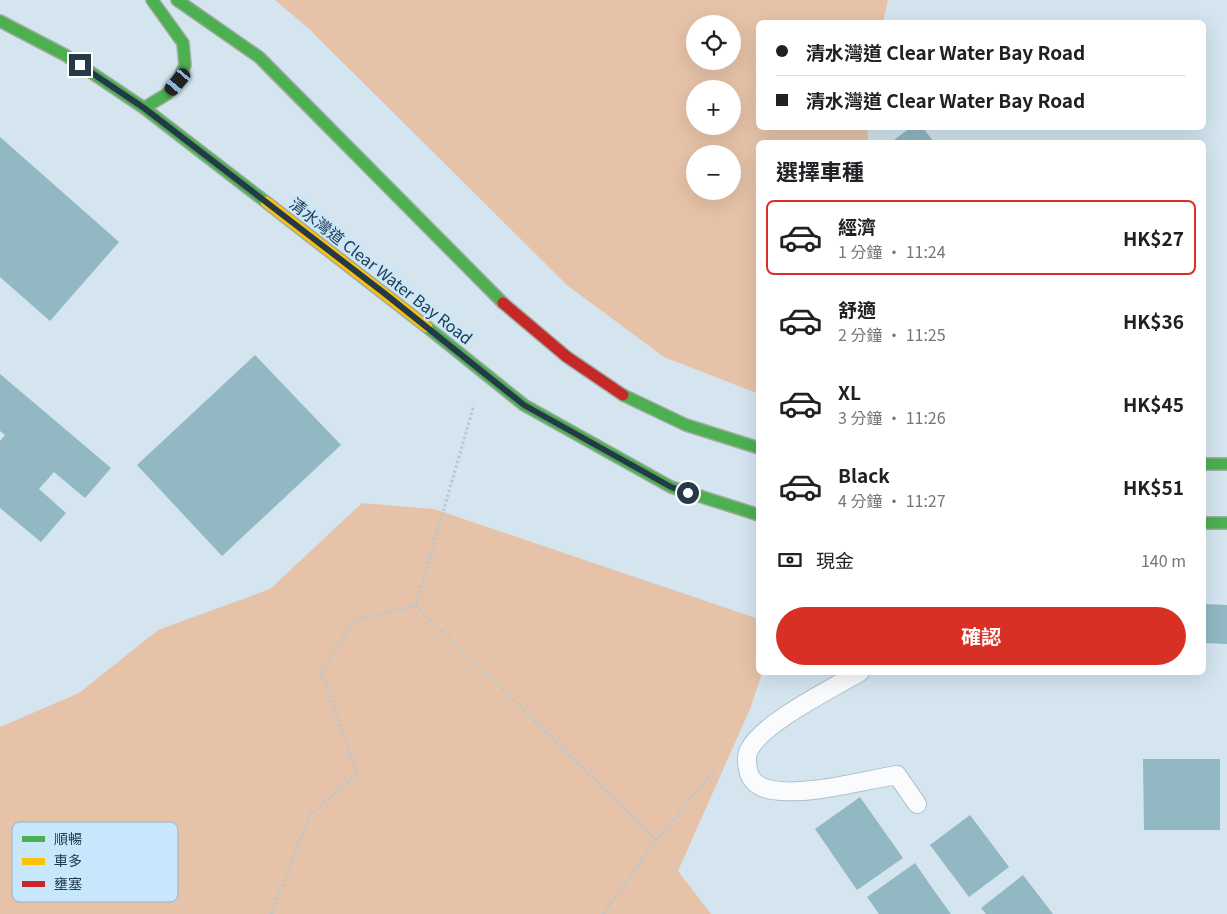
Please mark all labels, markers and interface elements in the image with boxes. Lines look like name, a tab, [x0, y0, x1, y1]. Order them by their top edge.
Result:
map controls	[686, 15, 741, 200]
button: locate	[686, 15, 741, 70]
text: 清水灣道 Clear Water Bay Road	[806, 38, 1085, 65]
route end	[69, 54, 91, 76]
car	[162, 66, 193, 98]
button: +	[686, 80, 741, 135]
text: 清水灣道 Clear Water Bay Road	[806, 86, 1085, 113]
button: −	[686, 145, 741, 200]
text: 選擇車種	[776, 154, 864, 186]
street label: 清水灣道 Clear Water Bay Road	[285, 191, 478, 349]
text: 經濟	[838, 212, 876, 239]
icon: car	[778, 215, 823, 260]
text: HK$27	[1123, 224, 1184, 251]
text: 1 分鐘 · 11:24	[838, 239, 946, 263]
text: 舒適	[838, 295, 876, 322]
icon: car	[778, 298, 823, 343]
text: HK$36	[1123, 307, 1184, 334]
text: 2 分鐘 · 11:25	[838, 322, 946, 346]
text: XL	[838, 378, 861, 405]
icon: car	[778, 381, 823, 426]
text: HK$45	[1123, 390, 1184, 417]
text: 3 分鐘 · 11:26	[838, 405, 946, 429]
text: Black	[838, 461, 890, 488]
icon: car	[778, 464, 823, 509]
text: HK$51	[1123, 473, 1184, 500]
route start	[677, 482, 699, 504]
text: 4 分鐘 · 11:27	[838, 488, 946, 512]
icon: cash	[776, 546, 804, 574]
text: 現金	[816, 546, 854, 573]
text: 140 m	[1141, 548, 1186, 572]
button: 確認	[776, 607, 1186, 665]
legend	[12, 822, 178, 902]
text: 順暢	[54, 828, 82, 848]
text: 車多	[54, 850, 82, 870]
text: 壅塞	[54, 873, 82, 893]

